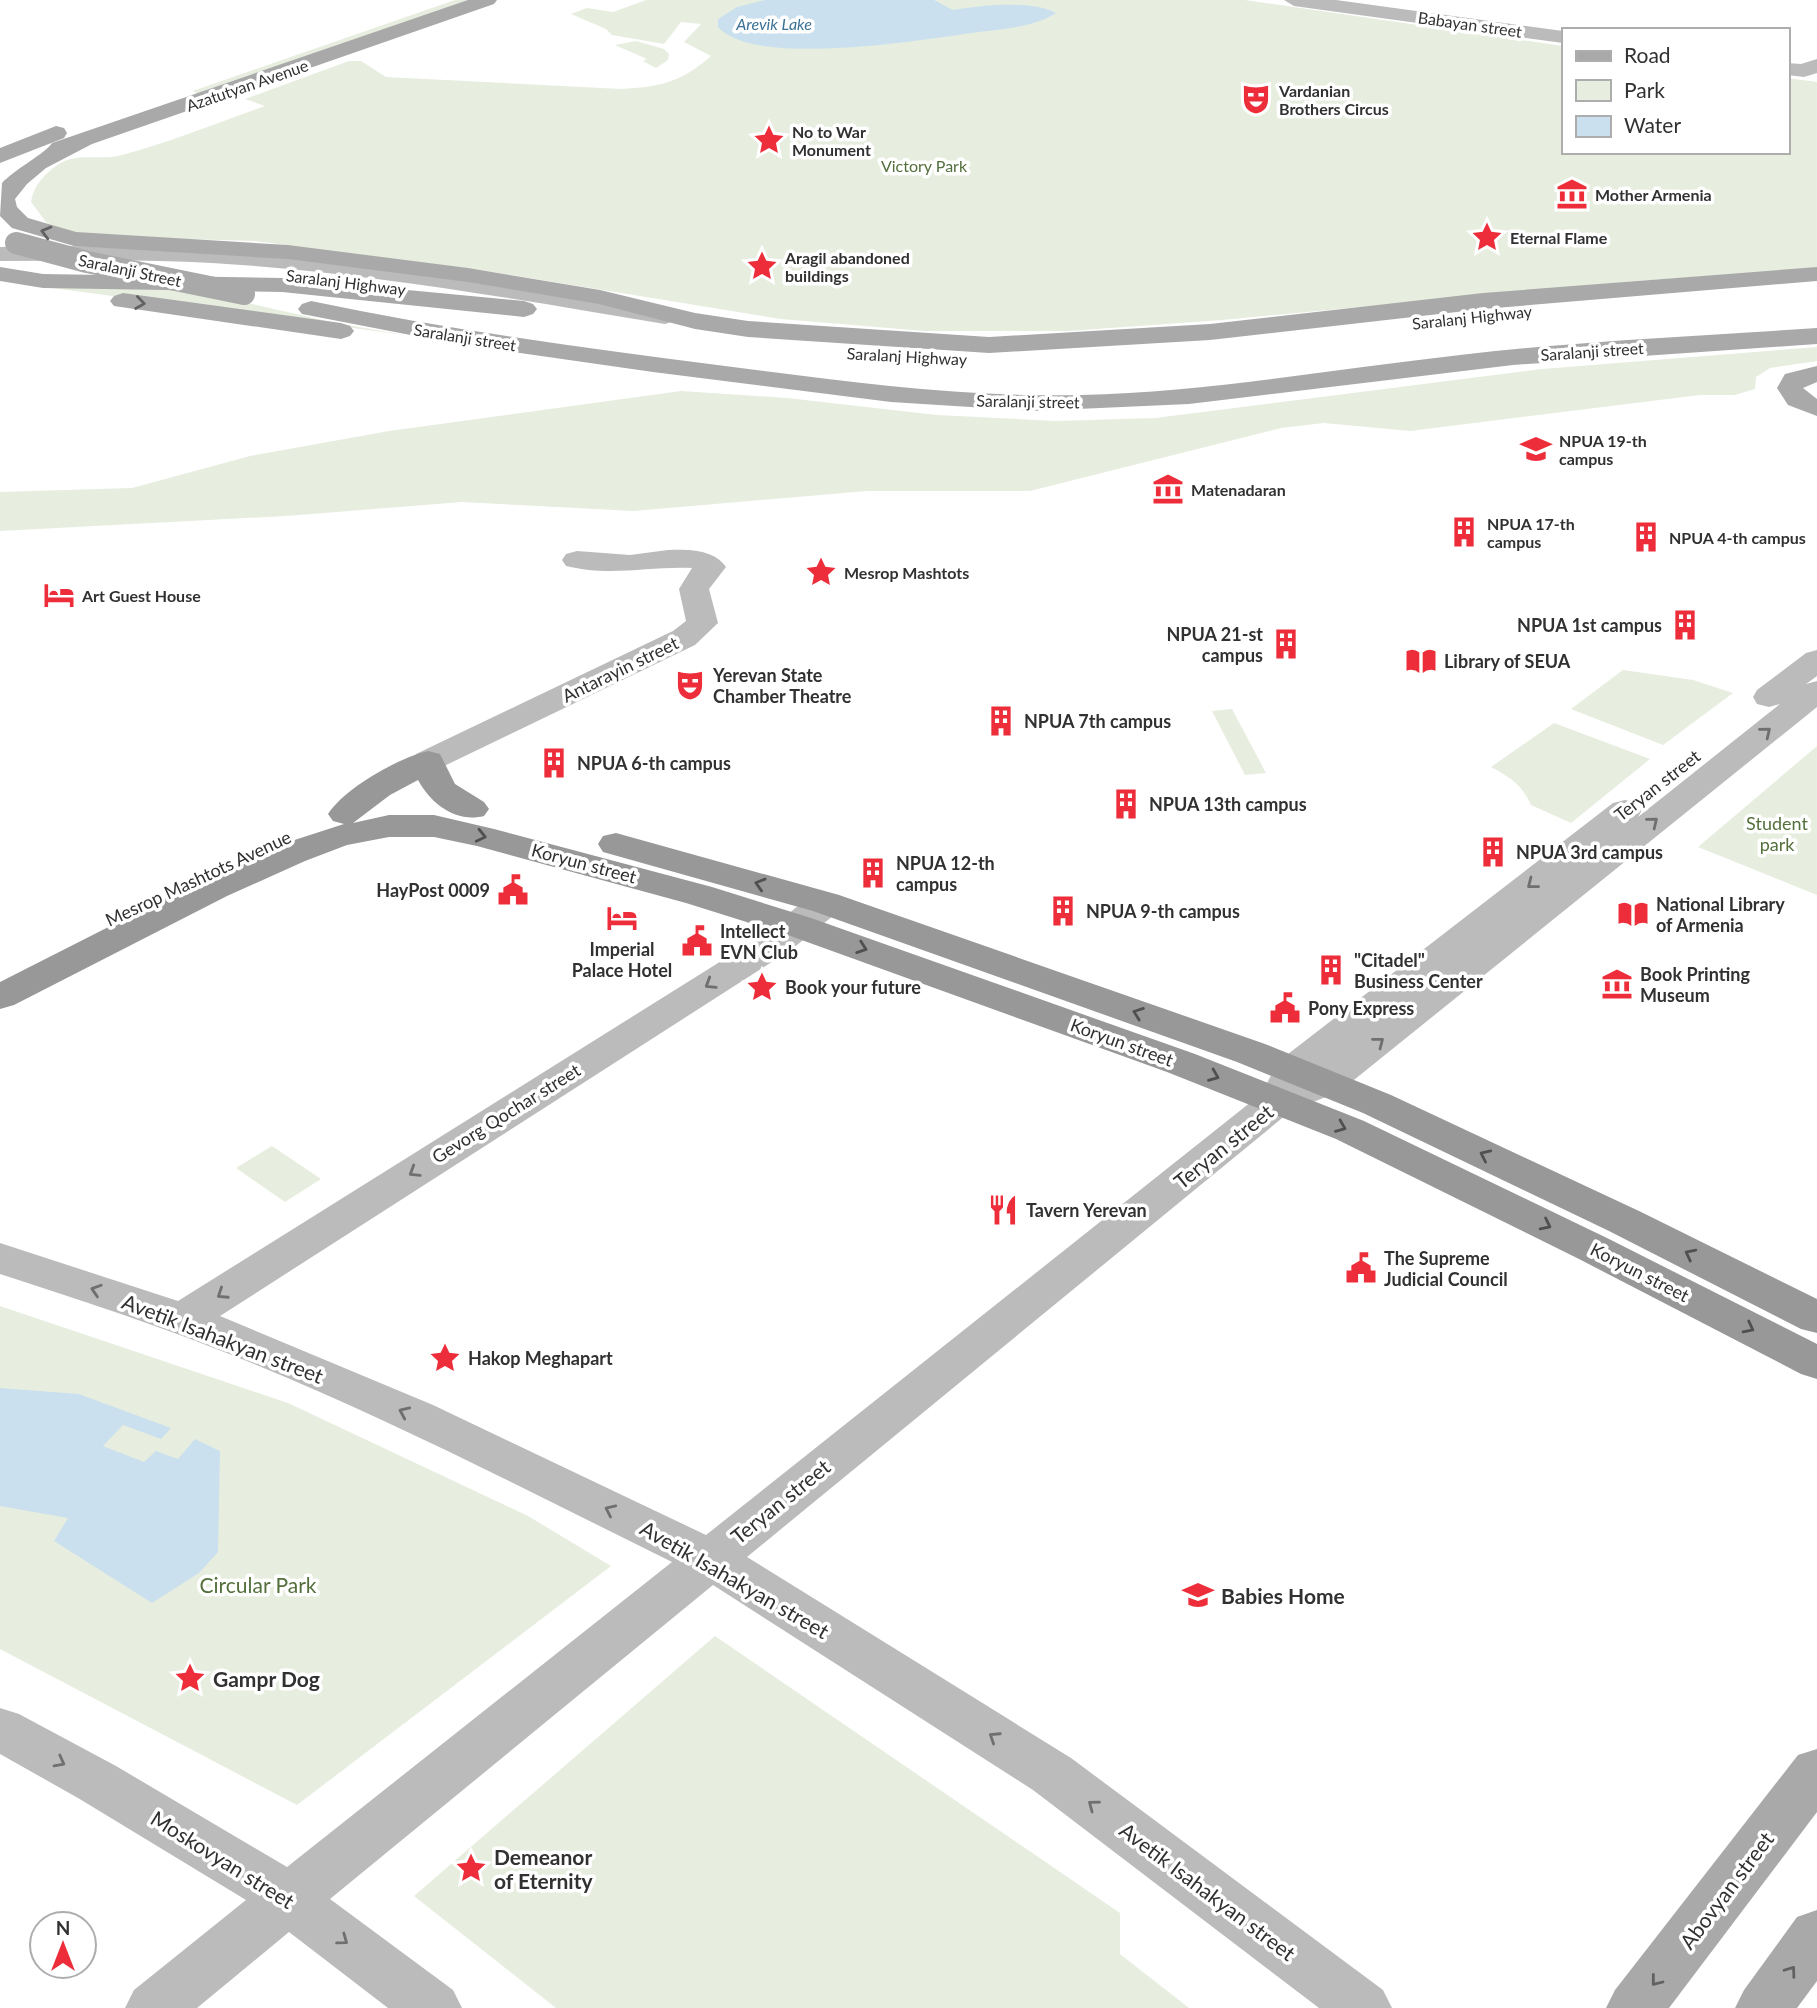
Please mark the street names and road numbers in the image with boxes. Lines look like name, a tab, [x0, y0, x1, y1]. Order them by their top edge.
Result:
street label: Babayan street	[1417, 7, 1523, 41]
street label: Azatutyan Avenue	[183, 55, 311, 115]
street label: Saralanji Street	[77, 250, 183, 290]
street label: Saralanj Highway	[285, 265, 408, 299]
street label: Saralanj Highway	[1411, 301, 1534, 333]
street label: Saralanji street	[412, 320, 518, 355]
street label: Saralanji street	[1540, 338, 1644, 364]
street label: Saralanj Highway	[846, 343, 968, 369]
street label: Saralanji street	[976, 391, 1080, 411]
street label: Antarayin street	[558, 631, 682, 707]
street label: Teryan street	[1610, 744, 1705, 825]
street label: Mesrop Mashtots Avenue	[102, 825, 294, 931]
street label: Koryun street	[529, 838, 639, 888]
street label: Koryun street	[1068, 1013, 1177, 1071]
street label: Gevorg Qochar street	[428, 1058, 585, 1168]
street label: Teryan street	[1168, 1098, 1278, 1194]
street label: Koryun street	[1587, 1238, 1694, 1307]
street label: Avetik Isahakyan street	[119, 1288, 328, 1388]
street label: Teryan street	[725, 1453, 835, 1549]
street label: Avetik Isahakyan street	[636, 1515, 834, 1643]
street label: Moskovyan street	[147, 1805, 300, 1913]
street label: Avetik Isahakyan street	[1115, 1817, 1301, 1965]
street label: Abovyan street	[1674, 1826, 1778, 1953]

